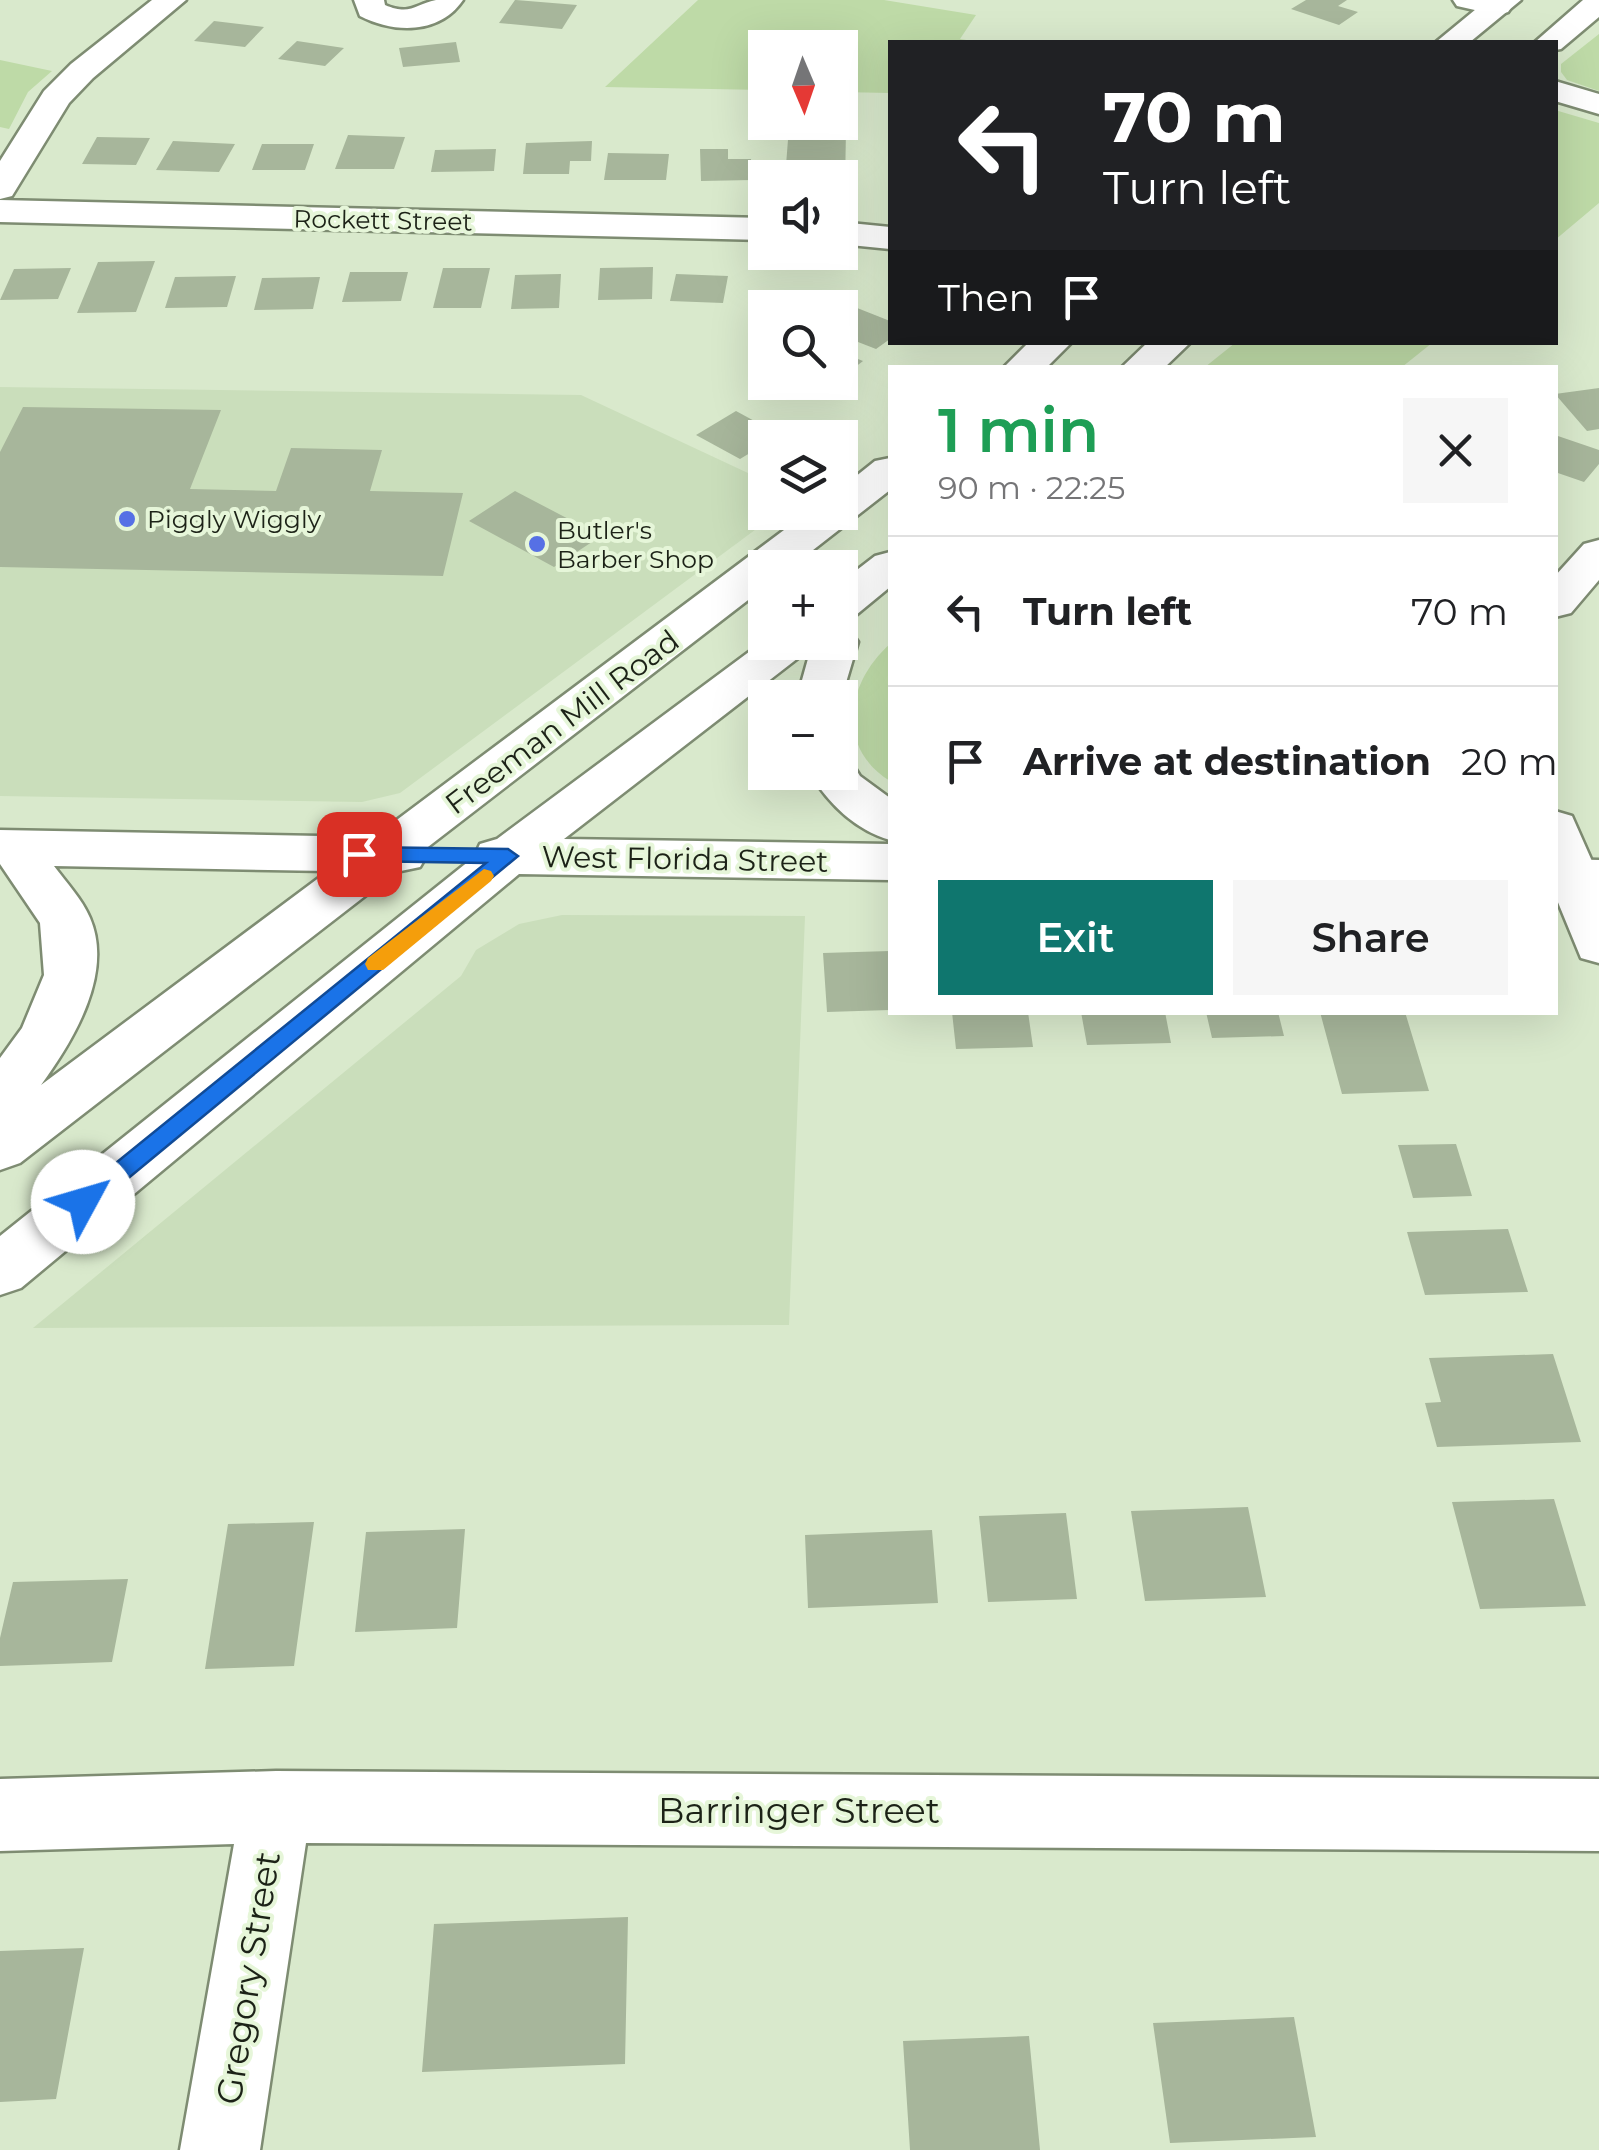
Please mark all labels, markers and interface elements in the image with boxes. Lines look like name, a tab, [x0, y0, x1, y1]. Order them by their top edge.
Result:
north arrow	[748, 30, 858, 140]
map controls	[748, 30, 858, 790]
text: 70 m	[1103, 74, 1286, 160]
icon: left	[938, 80, 1068, 210]
button: sound	[748, 160, 858, 270]
text: Turn left	[1103, 160, 1291, 215]
street label: Rockett Street	[293, 203, 473, 237]
icon: arrive	[1054, 270, 1109, 325]
text: Then	[938, 274, 1034, 321]
button: search	[748, 290, 858, 400]
text: 1 min	[938, 394, 1099, 467]
button: close	[1403, 398, 1508, 503]
button: layers	[748, 420, 858, 530]
text: 90 m · 22:25	[938, 468, 1125, 507]
place label: Piggly Wiggly	[147, 504, 322, 534]
marker: Piggly Wiggly	[116, 508, 138, 530]
place label: Butler's Barber Shop	[557, 515, 714, 574]
marker: Butler's Barber Shop	[526, 533, 548, 555]
button: +	[748, 550, 858, 660]
icon: left	[938, 584, 993, 639]
text: Turn left	[1023, 588, 1192, 635]
text: 70 m	[1411, 588, 1508, 635]
street label: Freeman Mill Road	[438, 622, 686, 822]
button: −	[748, 680, 858, 790]
icon: arrive	[938, 734, 993, 789]
text: Arrive at destination	[1023, 738, 1431, 785]
text: 20 m	[1461, 738, 1558, 785]
pin	[317, 812, 402, 897]
icon: arrive	[332, 827, 387, 882]
street label: West Florida Street	[541, 838, 829, 880]
button: Exit	[938, 880, 1213, 995]
button: Share	[1233, 880, 1508, 995]
position arrow	[31, 1150, 135, 1254]
street label: Barringer Street	[658, 1789, 940, 1832]
street label: Gregory Street	[207, 1848, 289, 2108]

